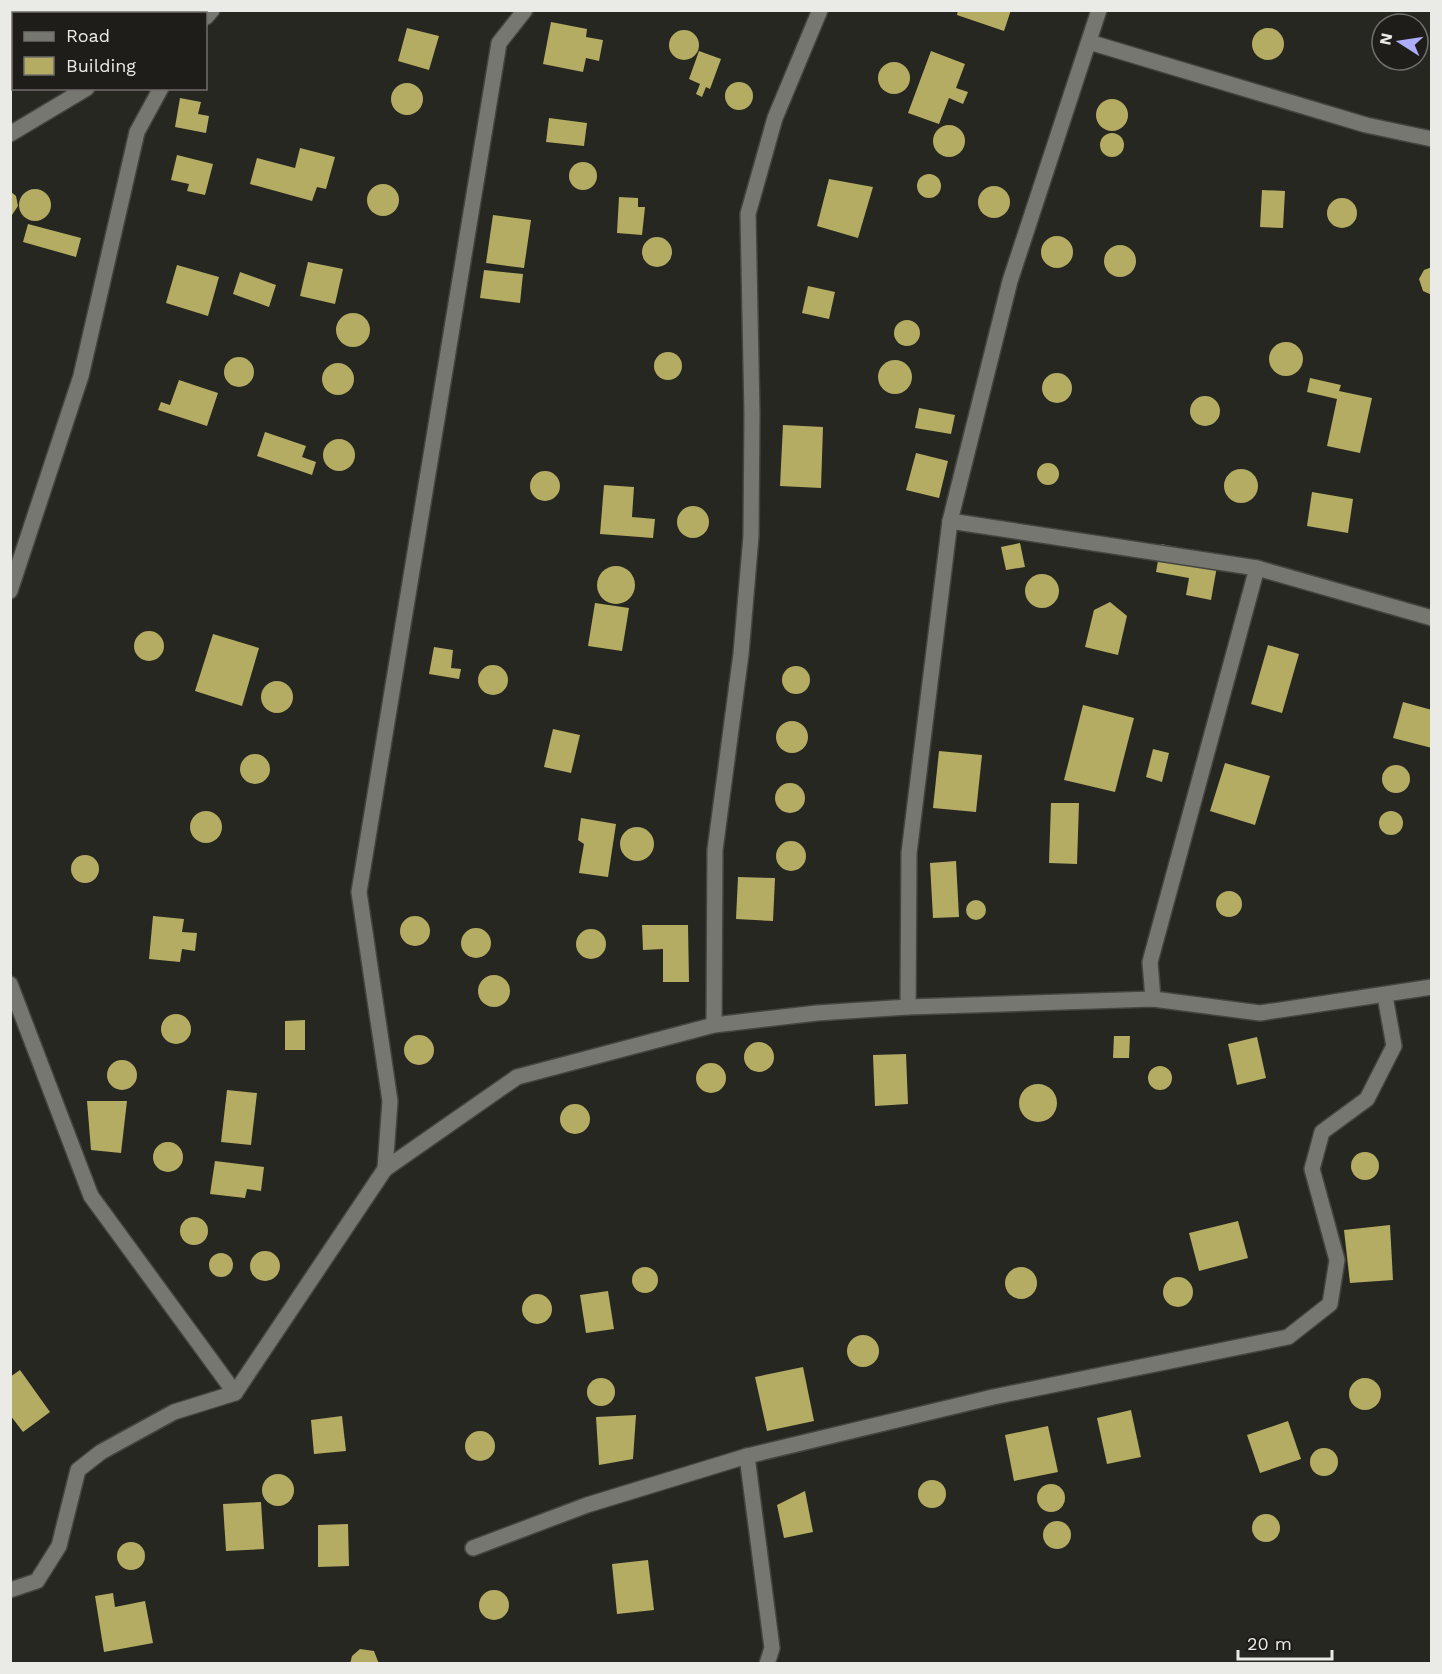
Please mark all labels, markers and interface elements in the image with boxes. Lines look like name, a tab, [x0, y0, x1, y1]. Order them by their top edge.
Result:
legend	[12, 12, 207, 90]
north arrow	[1370, 12, 1430, 72]
text: Road	[66, 25, 110, 46]
text: N	[1375, 31, 1396, 47]
text: Building	[66, 55, 136, 76]
scale bar	[1238, 1623, 1332, 1661]
text: 20 m	[1247, 1633, 1292, 1654]

